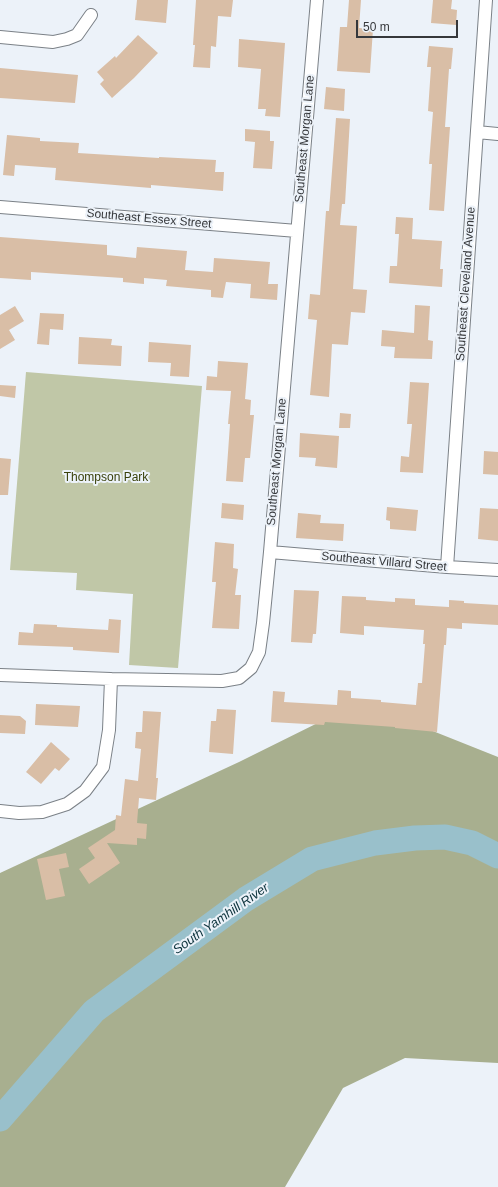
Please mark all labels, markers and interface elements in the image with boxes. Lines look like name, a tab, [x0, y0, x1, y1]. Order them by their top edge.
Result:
scale bar	[358, 12, 460, 38]
text: 50 m	[363, 20, 390, 34]
street label: Southeast Morgan Lane	[292, 75, 318, 203]
street label: Southeast Essex Street	[86, 206, 212, 232]
street label: Southeast Cleveland Avenue	[453, 206, 479, 362]
street label: Southeast Morgan Lane	[264, 398, 290, 526]
park label: Thompson Park	[64, 471, 148, 485]
street label: Southeast Villard Street	[321, 549, 447, 575]
water label: South Yamhill River	[170, 880, 272, 958]

